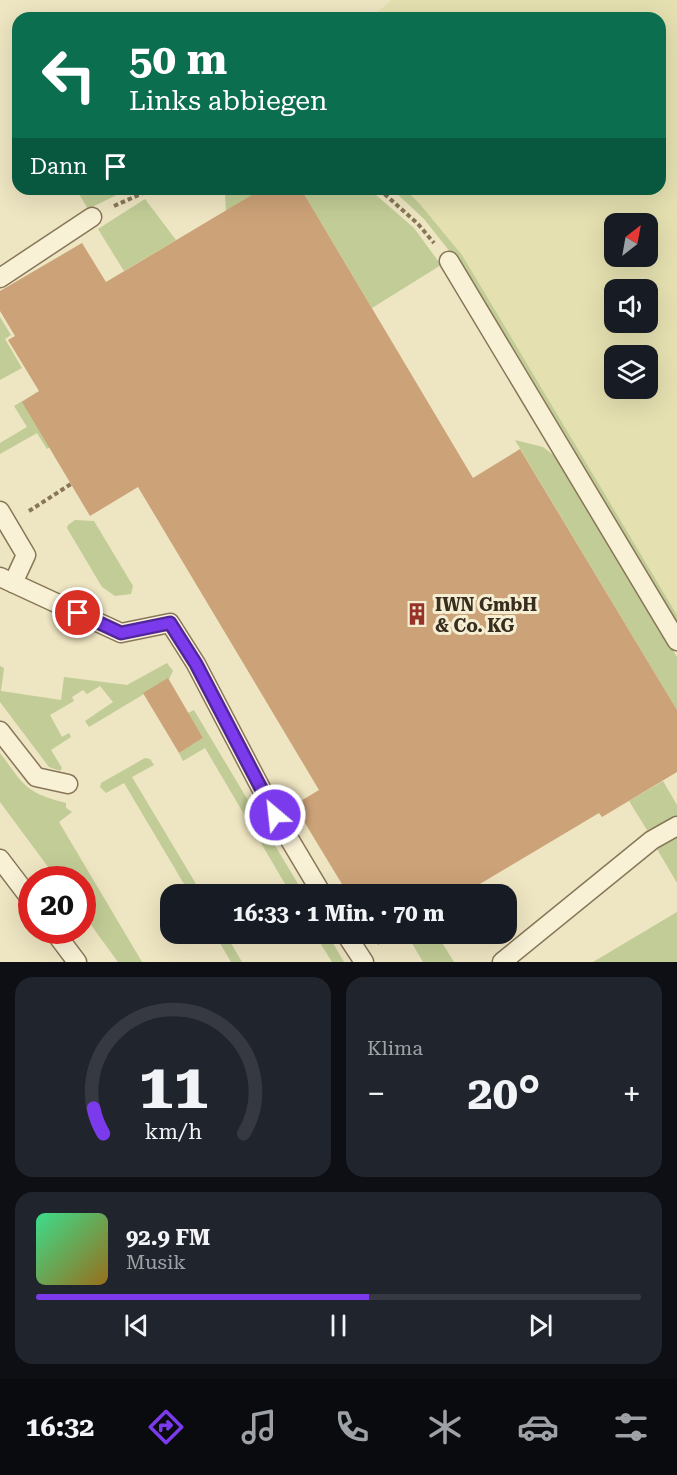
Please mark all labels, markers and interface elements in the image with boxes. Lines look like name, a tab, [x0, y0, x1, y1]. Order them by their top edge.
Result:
text: 50 m	[129, 35, 227, 84]
icon: left	[30, 36, 108, 114]
text: Links abbiegen	[129, 85, 328, 117]
icon: arrive	[99, 150, 132, 183]
text: Dann	[30, 154, 87, 179]
north arrow	[604, 213, 658, 267]
map controls	[604, 213, 658, 399]
button: sound	[604, 279, 658, 333]
button: layers	[604, 345, 658, 399]
pin	[52, 587, 103, 638]
place label: IWN GmbH & Co. KG	[435, 594, 537, 636]
icon: arrive	[61, 596, 94, 629]
building icon: IWN GmbH & Co. KG	[404, 601, 430, 627]
position arrow	[243, 783, 307, 847]
speed limit sign: 20	[18, 866, 96, 944]
text: 16:33 · 1 Min. · 70 m	[233, 901, 444, 926]
text: Klima	[367, 1036, 423, 1060]
text: 11	[138, 1050, 208, 1123]
text: 20°	[468, 1067, 540, 1120]
text: −	[367, 1074, 385, 1113]
text: +	[623, 1074, 641, 1113]
text: km/h	[144, 1119, 202, 1144]
text: 92.9 FM	[126, 1225, 210, 1250]
text: Musik	[126, 1250, 186, 1274]
icon: previous	[120, 1309, 153, 1342]
icon: pause	[322, 1309, 355, 1342]
icon: next	[524, 1309, 557, 1342]
icon: directions	[145, 1406, 187, 1448]
icon: music	[238, 1406, 280, 1448]
icon: phone	[331, 1406, 373, 1448]
icon: climate	[424, 1406, 466, 1448]
icon: car	[517, 1406, 559, 1448]
icon: filters	[610, 1406, 652, 1448]
text: 16:32	[25, 1411, 94, 1443]

